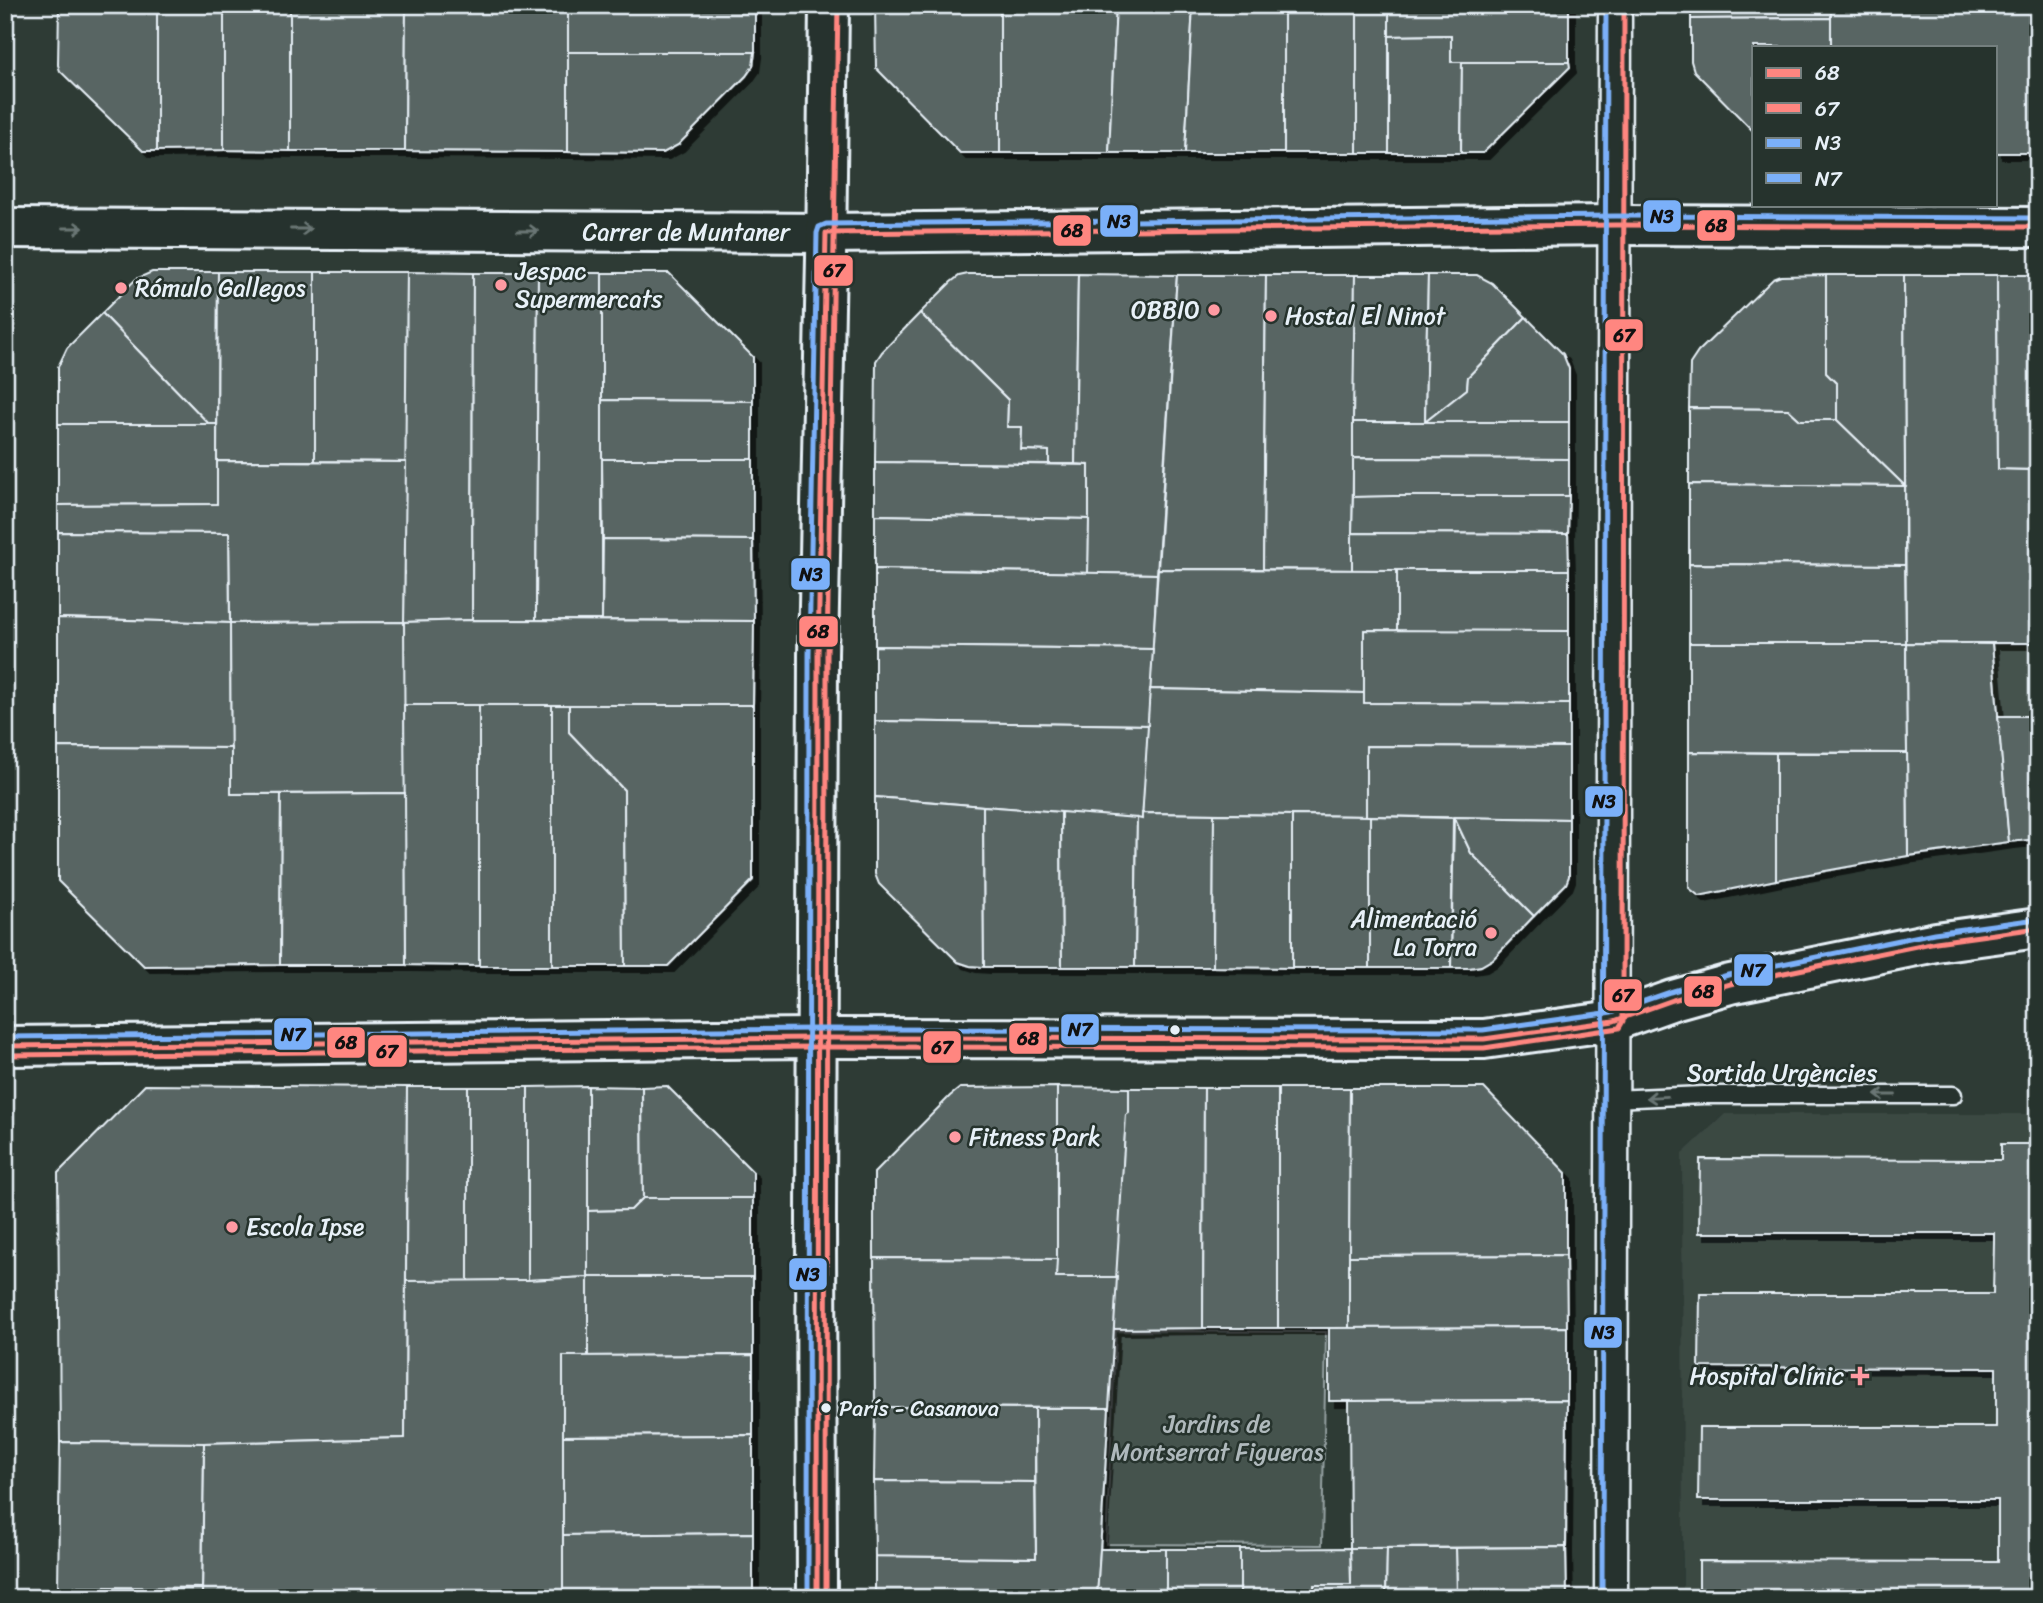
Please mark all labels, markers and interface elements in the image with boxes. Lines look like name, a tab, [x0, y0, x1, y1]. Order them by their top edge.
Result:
legend	[1752, 46, 1997, 206]
text: 68	[1815, 54, 1840, 92]
text: 67	[1815, 90, 1841, 128]
text: N3	[1815, 124, 1842, 162]
text: N7	[1815, 160, 1844, 198]
line badge: N3	[1642, 199, 1682, 233]
text: N3	[1649, 200, 1674, 233]
line badge: N3	[1099, 204, 1139, 238]
text: N3	[1106, 205, 1131, 238]
line badge: 68	[1696, 209, 1736, 242]
text: 68	[1704, 209, 1728, 242]
street label: Carrer de Muntaner	[582, 211, 792, 253]
line badge: 68	[1052, 214, 1092, 247]
text: 68	[1060, 214, 1084, 247]
one-way arrow	[62, 221, 85, 235]
one-way arrow	[289, 222, 312, 236]
one-way arrow	[517, 224, 540, 238]
place label: Jespac Supermercats	[514, 250, 663, 320]
line badge: 67	[813, 254, 854, 287]
text: 67	[822, 254, 847, 287]
place label: Rómulo Gallegos	[135, 267, 306, 309]
marker: Jespac Supermercats	[493, 277, 509, 293]
marker: Rómulo Gallegos	[113, 280, 129, 296]
place label: OBBIO	[1131, 289, 1200, 331]
place label: Hostal El Ninot	[1285, 295, 1447, 337]
marker: OBBIO	[1206, 302, 1222, 318]
marker: Hostal El Ninot	[1263, 308, 1279, 324]
line badge: 67	[1604, 318, 1644, 352]
text: 67	[1612, 319, 1637, 352]
line badge: N3	[790, 557, 831, 591]
text: N3	[798, 558, 823, 591]
line badge: 68	[798, 615, 839, 648]
text: 68	[806, 615, 830, 648]
line badge: N3	[1584, 785, 1624, 818]
text: N3	[1591, 785, 1616, 818]
place label: Alimentació La Torra	[1350, 898, 1478, 968]
marker: Alimentació La Torra	[1483, 925, 1499, 941]
line badge: N7	[1733, 953, 1774, 987]
text: N7	[1740, 954, 1767, 987]
line badge: 68	[1683, 975, 1723, 1008]
text: 68	[1691, 975, 1715, 1008]
line badge: 67	[1603, 978, 1643, 1012]
text: 67	[1611, 979, 1636, 1012]
line badge: N7	[1060, 1013, 1100, 1046]
text: N7	[1067, 1013, 1094, 1046]
line badge: N7	[273, 1017, 313, 1051]
text: N7	[280, 1018, 307, 1051]
line badge: 68	[1008, 1022, 1048, 1055]
text: 68	[1016, 1022, 1040, 1055]
unlabelled marker	[1168, 1023, 1182, 1037]
line badge: 68	[326, 1026, 366, 1059]
text: 68	[334, 1026, 358, 1059]
line badge: 67	[922, 1030, 962, 1064]
text: 67	[930, 1031, 955, 1064]
line badge: 67	[367, 1034, 408, 1068]
text: 67	[375, 1035, 400, 1068]
street label: Sortida Urgències	[1687, 1052, 1877, 1094]
one-way arrow	[1874, 1088, 1897, 1102]
one-way arrow	[1647, 1091, 1669, 1104]
place label: Fitness Park	[969, 1116, 1101, 1158]
marker: Fitness Park	[947, 1129, 963, 1145]
place label: Escola Ipse	[246, 1206, 365, 1248]
marker: Escola Ipse	[224, 1219, 240, 1235]
line badge: N3	[788, 1257, 828, 1291]
text: N3	[795, 1258, 820, 1291]
line badge: N3	[1583, 1316, 1623, 1349]
text: N3	[1590, 1316, 1615, 1349]
place label: Hospital Clínic	[1690, 1355, 1844, 1397]
marker: Hospital Clínic	[1850, 1366, 1870, 1386]
place label: París - Casanova	[839, 1389, 999, 1428]
marker: París - Casanova	[819, 1401, 833, 1415]
park label: Jardins de Montserrat Figueras	[1111, 1403, 1324, 1473]

